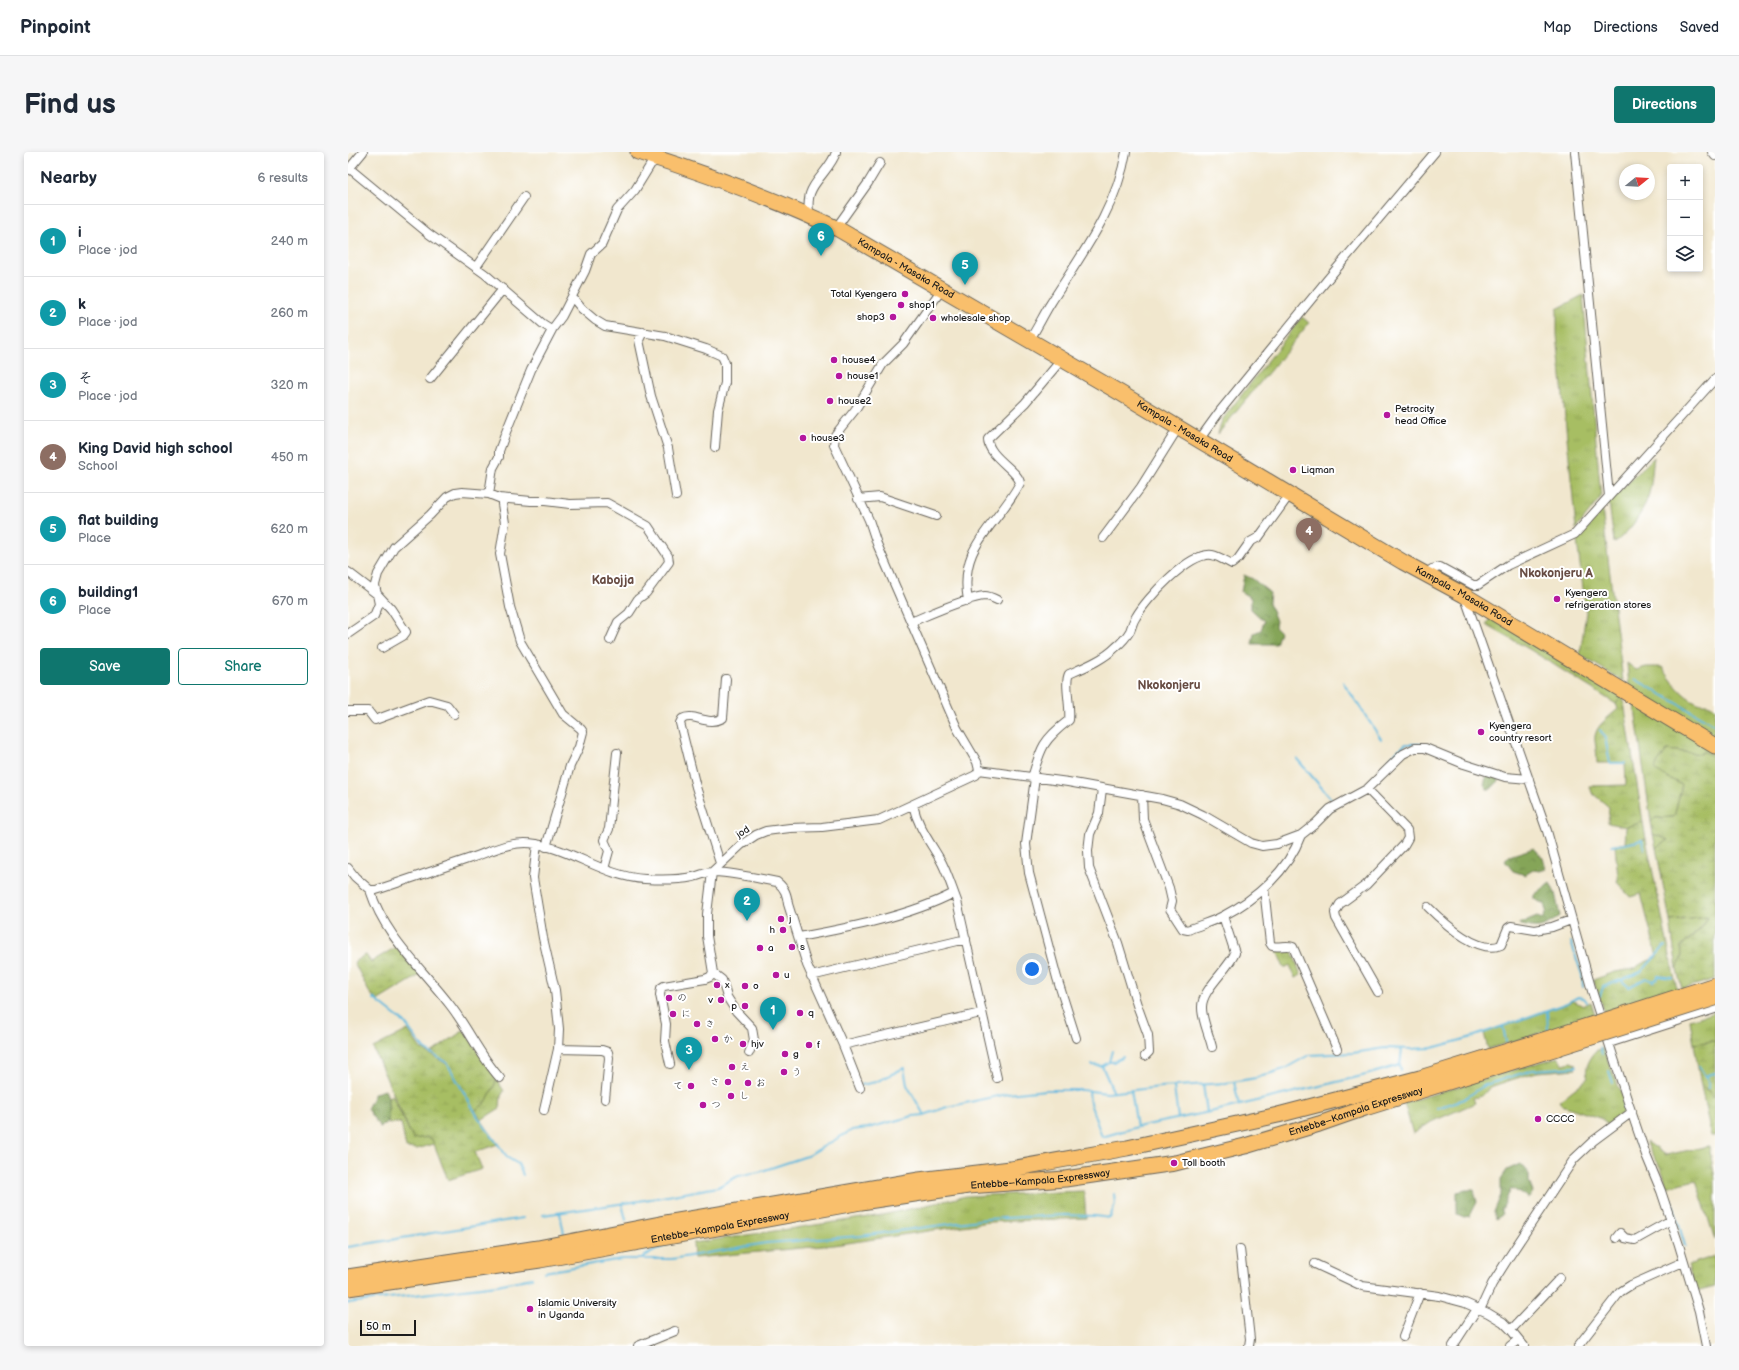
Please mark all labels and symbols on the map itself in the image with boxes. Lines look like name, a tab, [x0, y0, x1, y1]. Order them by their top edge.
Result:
north arrow	[1619, 164, 1655, 200]
pin: 6	[808, 223, 834, 256]
street label: Kampala - Masaka Road	[855, 236, 957, 301]
pin: 5	[952, 252, 978, 285]
place label: Total Kyengera	[831, 288, 897, 300]
marker: Total Kyengera	[900, 289, 910, 299]
place label: shop1	[909, 299, 935, 311]
marker: shop1	[896, 300, 906, 310]
place label: shop3	[857, 311, 885, 323]
marker: shop3	[888, 312, 898, 322]
place label: wholesale shop	[941, 312, 1011, 324]
marker: wholesale shop	[928, 313, 938, 323]
place label: house4	[842, 354, 876, 366]
marker: house4	[829, 355, 839, 365]
place label: house1	[847, 370, 879, 382]
marker: house1	[834, 371, 844, 381]
place label: house2	[838, 395, 872, 407]
marker: house2	[825, 396, 835, 406]
street label: Kampala - Masaka Road	[1134, 398, 1235, 465]
place label: Petrocity head Office	[1395, 403, 1447, 427]
marker: Petrocity head Office	[1382, 410, 1392, 420]
place label: house3	[811, 432, 845, 444]
marker: house3	[798, 433, 808, 443]
place label: Liqman	[1301, 464, 1335, 476]
marker: Liqman	[1288, 465, 1298, 475]
pin: 4	[1296, 518, 1322, 551]
street label: Kampala - Masaka Road	[1413, 564, 1515, 629]
district label: Nkokonjeru A	[1519, 566, 1593, 581]
district label: Kabojja	[592, 573, 634, 588]
place label: Kyengera refrigeration stores	[1565, 587, 1651, 611]
marker: Kyengera refrigeration stores	[1552, 594, 1562, 604]
district label: Nkokonjeru	[1138, 678, 1201, 693]
place label: Kyengera country resort	[1489, 720, 1552, 744]
marker: Kyengera country resort	[1476, 727, 1486, 737]
street label: jod	[733, 823, 752, 841]
pin: 2	[734, 888, 760, 921]
place label: j	[788, 913, 791, 925]
marker: j	[776, 914, 786, 924]
place label: h	[769, 924, 775, 936]
marker: h	[778, 925, 788, 935]
place label: s	[800, 941, 805, 953]
place label: a	[768, 942, 774, 954]
marker: s	[787, 942, 797, 952]
marker: a	[755, 943, 765, 953]
your location	[1022, 959, 1042, 979]
place label: u	[784, 969, 790, 981]
marker: u	[771, 970, 781, 980]
place label: x	[725, 979, 730, 991]
marker: x	[712, 980, 722, 990]
place label: o	[753, 980, 759, 992]
marker: o	[740, 981, 750, 991]
place label: の	[677, 992, 687, 1004]
marker: の	[664, 993, 674, 1003]
place label: v	[707, 994, 713, 1006]
marker: v	[716, 995, 726, 1005]
pin: 1	[760, 997, 786, 1030]
place label: p	[731, 1000, 737, 1012]
marker: p	[740, 1001, 750, 1011]
place label: q	[808, 1007, 814, 1019]
place label: に	[681, 1008, 691, 1020]
marker: q	[795, 1008, 805, 1018]
marker: に	[668, 1009, 678, 1019]
place label: き	[705, 1018, 715, 1030]
marker: き	[692, 1019, 702, 1029]
place label: か	[723, 1033, 733, 1045]
marker: か	[710, 1034, 720, 1044]
pin: 3	[676, 1037, 702, 1070]
place label: hjv	[751, 1038, 764, 1050]
marker: hjv	[738, 1039, 748, 1049]
place label: f	[817, 1039, 820, 1051]
marker: f	[804, 1040, 814, 1050]
place label: g	[793, 1048, 799, 1060]
marker: g	[780, 1049, 790, 1059]
place label: え	[740, 1061, 750, 1073]
marker: え	[727, 1062, 737, 1072]
place label: う	[792, 1066, 802, 1078]
marker: う	[779, 1067, 789, 1077]
place label: さ	[710, 1076, 720, 1088]
marker: さ	[723, 1077, 733, 1087]
place label: お	[756, 1077, 766, 1089]
marker: お	[743, 1078, 753, 1088]
place label: て	[673, 1080, 683, 1092]
marker: て	[686, 1081, 696, 1091]
street label: Entebbe–Kampala Expressway	[1287, 1084, 1425, 1139]
place label: し	[739, 1090, 749, 1102]
marker: し	[726, 1091, 736, 1101]
place label: つ	[711, 1099, 721, 1111]
marker: つ	[698, 1100, 708, 1110]
place label: CCCC	[1546, 1113, 1574, 1125]
marker: CCCC	[1533, 1114, 1543, 1124]
place label: Toll booth	[1182, 1157, 1226, 1169]
marker: Toll booth	[1169, 1158, 1179, 1168]
street label: Entebbe–Kampala Expressway	[970, 1166, 1111, 1192]
street label: Entebbe–Kampala Expressway	[650, 1209, 791, 1246]
place label: Islamic University in Uganda	[538, 1297, 617, 1321]
marker: Islamic University in Uganda	[525, 1304, 535, 1314]
scale bar	[360, 1318, 416, 1337]

